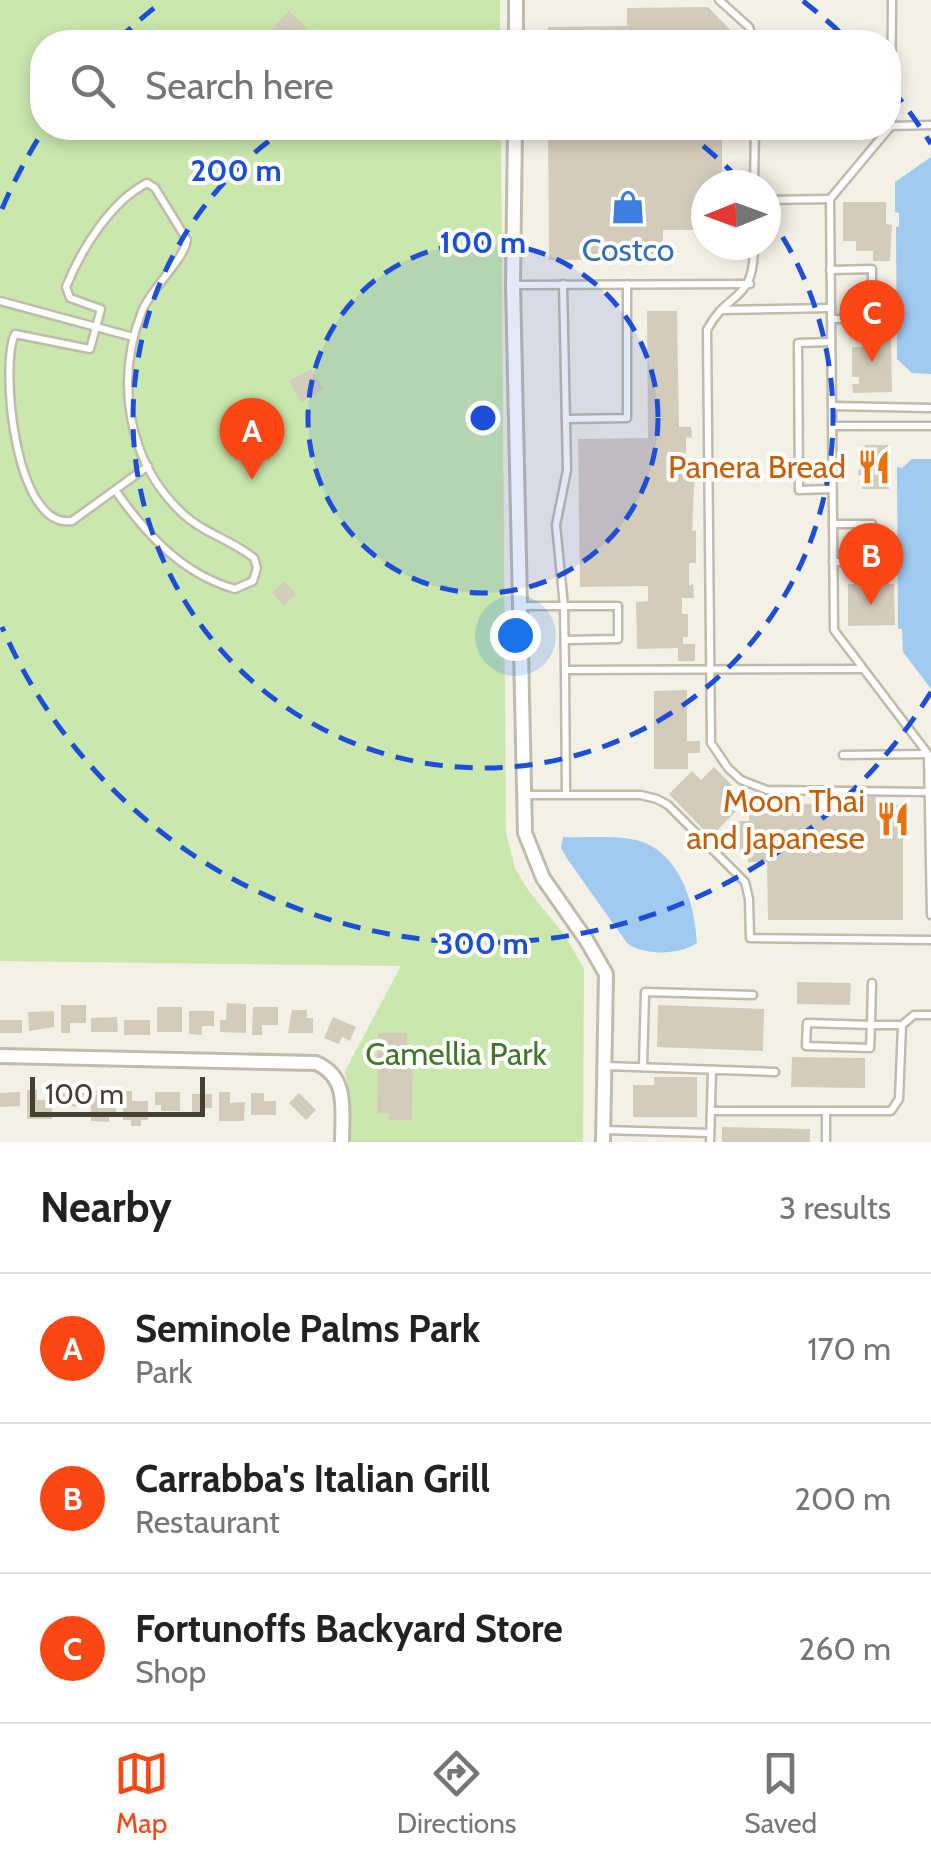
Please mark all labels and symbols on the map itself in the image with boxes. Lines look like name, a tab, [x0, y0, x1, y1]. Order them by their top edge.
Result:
text: 200 m	[190, 152, 282, 189]
north arrow	[691, 170, 781, 260]
shop icon: Costco	[609, 188, 647, 226]
text: 100 m	[440, 224, 526, 261]
place label: Costco	[582, 230, 674, 269]
pin: C	[840, 280, 904, 362]
pin: A	[220, 398, 284, 480]
centre of rings	[465, 400, 501, 436]
place label: Panera Bread	[668, 447, 846, 486]
restaurant icon: Panera Bread	[855, 448, 893, 486]
pin: B	[838, 522, 904, 605]
your location	[490, 610, 541, 661]
place label: Moon Thai and Japanese	[687, 781, 865, 857]
restaurant icon: Moon Thai and Japanese	[874, 800, 912, 838]
text: 300 m	[437, 925, 529, 962]
park label: Camellia Park	[365, 1034, 547, 1073]
scale bar	[30, 1072, 205, 1116]

